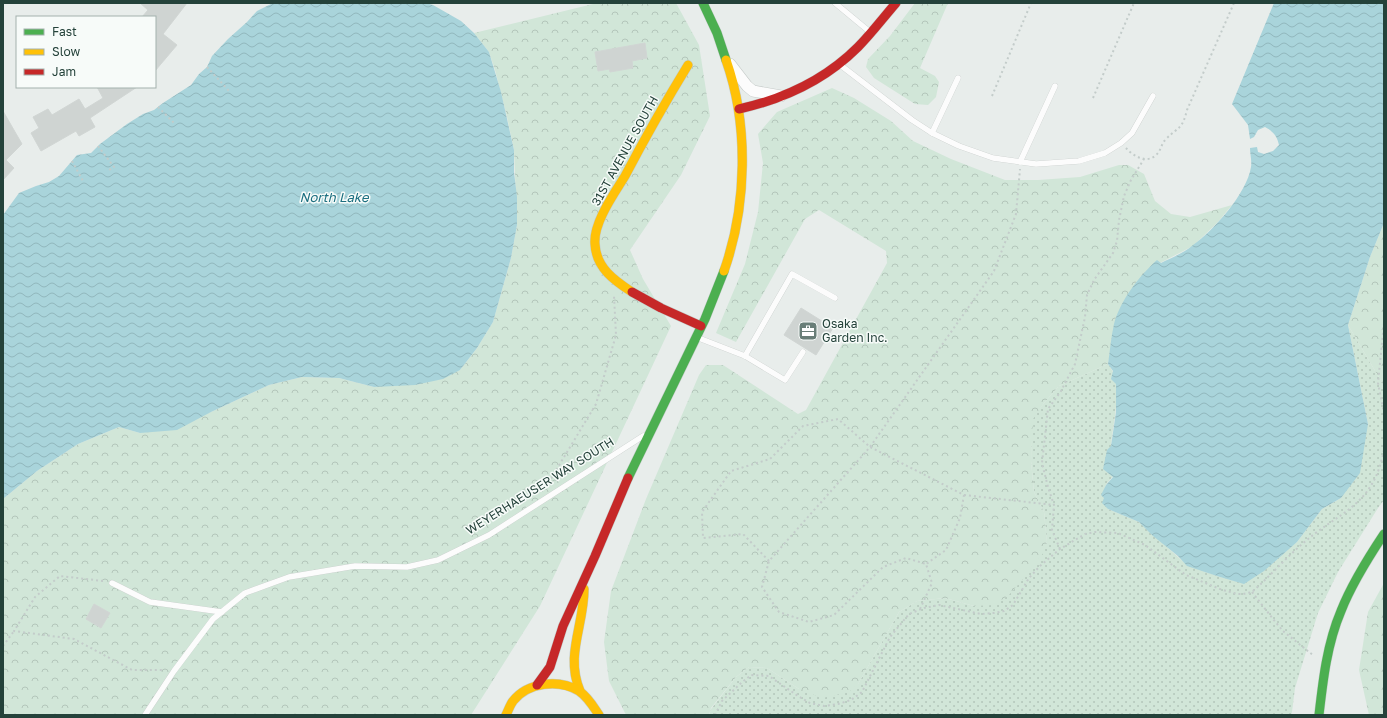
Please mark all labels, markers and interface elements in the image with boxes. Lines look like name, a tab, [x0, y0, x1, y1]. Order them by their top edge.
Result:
legend	[16, 16, 156, 88]
text: Fast	[52, 24, 77, 39]
text: Slow	[52, 44, 80, 59]
text: Jam	[52, 64, 76, 79]
street label: 31ST AVENUE SOUTH	[588, 93, 661, 208]
water label: North Lake	[300, 189, 370, 205]
place label: Osaka Garden Inc.	[822, 316, 888, 345]
office icon: Osaka Garden Inc.	[797, 320, 819, 342]
street label: WEYERHAEUSER WAY SOUTH	[463, 434, 617, 537]

